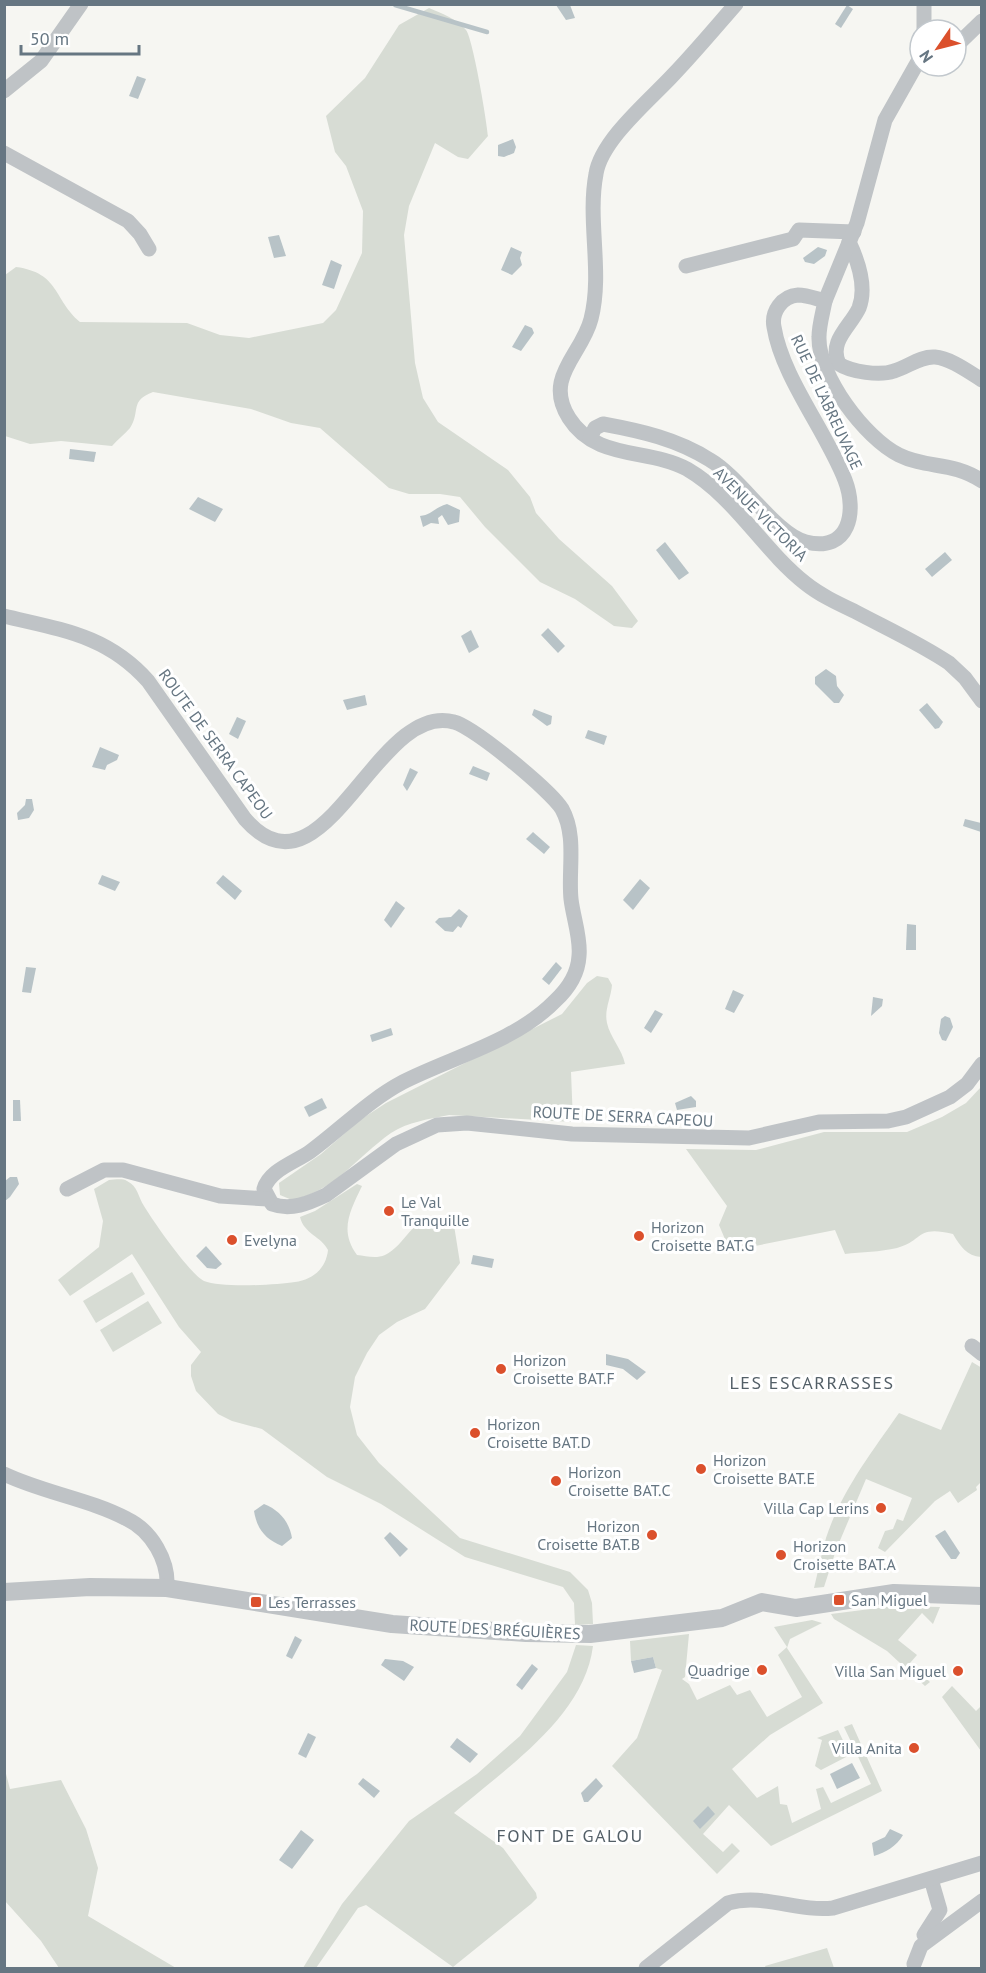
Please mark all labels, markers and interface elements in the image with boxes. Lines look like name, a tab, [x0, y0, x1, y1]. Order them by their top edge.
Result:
scale bar	[21, 18, 140, 56]
north arrow	[908, 18, 968, 78]
text: 50 m	[30, 27, 69, 50]
text: N	[915, 47, 937, 67]
street label: RUE DE L'ABREUVAGE	[787, 331, 867, 473]
street label: AVENUE VICTORIA	[710, 463, 813, 566]
street label: ROUTE DE SERRA CAPEOU	[155, 665, 277, 823]
street label: ROUTE DE SERRA CAPEOU	[532, 1101, 714, 1131]
place label: Le Val Tranquille	[401, 1192, 469, 1230]
marker: Le Val Tranquille	[382, 1204, 396, 1218]
place label: Horizon Croisette BAT.G	[651, 1217, 754, 1255]
marker: Horizon Croisette BAT.G	[632, 1229, 646, 1243]
place label: Evelyna	[244, 1230, 297, 1250]
marker: Evelyna	[225, 1233, 239, 1247]
place label: Horizon Croisette BAT.F	[513, 1350, 615, 1388]
marker: Horizon Croisette BAT.F	[494, 1362, 508, 1376]
district label: LES ESCARRASSES	[729, 1371, 895, 1394]
place label: Horizon Croisette BAT.D	[487, 1414, 591, 1452]
marker: Horizon Croisette BAT.D	[468, 1426, 482, 1440]
place label: Horizon Croisette BAT.E	[713, 1450, 815, 1488]
place label: Horizon Croisette BAT.C	[568, 1462, 671, 1500]
marker: Horizon Croisette BAT.E	[694, 1462, 708, 1476]
marker: Horizon Croisette BAT.C	[549, 1474, 563, 1488]
place label: Villa Cap Lerins	[763, 1498, 869, 1518]
marker: Villa Cap Lerins	[874, 1501, 888, 1515]
place label: Horizon Croisette BAT.B	[537, 1516, 640, 1554]
marker: Horizon Croisette BAT.B	[645, 1528, 659, 1542]
place label: Horizon Croisette BAT.A	[793, 1536, 896, 1574]
marker: Horizon Croisette BAT.A	[774, 1548, 788, 1562]
place label: San Miguel	[851, 1590, 928, 1610]
place label: Les Terrasses	[268, 1592, 356, 1612]
marker: San Miguel	[832, 1593, 846, 1607]
marker: Les Terrasses	[249, 1595, 263, 1609]
street label: ROUTE DES BRÉGUIÈRES	[409, 1615, 581, 1643]
place label: Quadrige	[687, 1660, 750, 1680]
place label: Villa San Miguel	[834, 1661, 946, 1681]
marker: Quadrige	[755, 1663, 769, 1677]
marker: Villa San Miguel	[951, 1664, 965, 1678]
place label: Villa Anita	[831, 1738, 902, 1758]
marker: Villa Anita	[907, 1741, 921, 1755]
district label: FONT DE GALOU	[496, 1824, 644, 1847]

